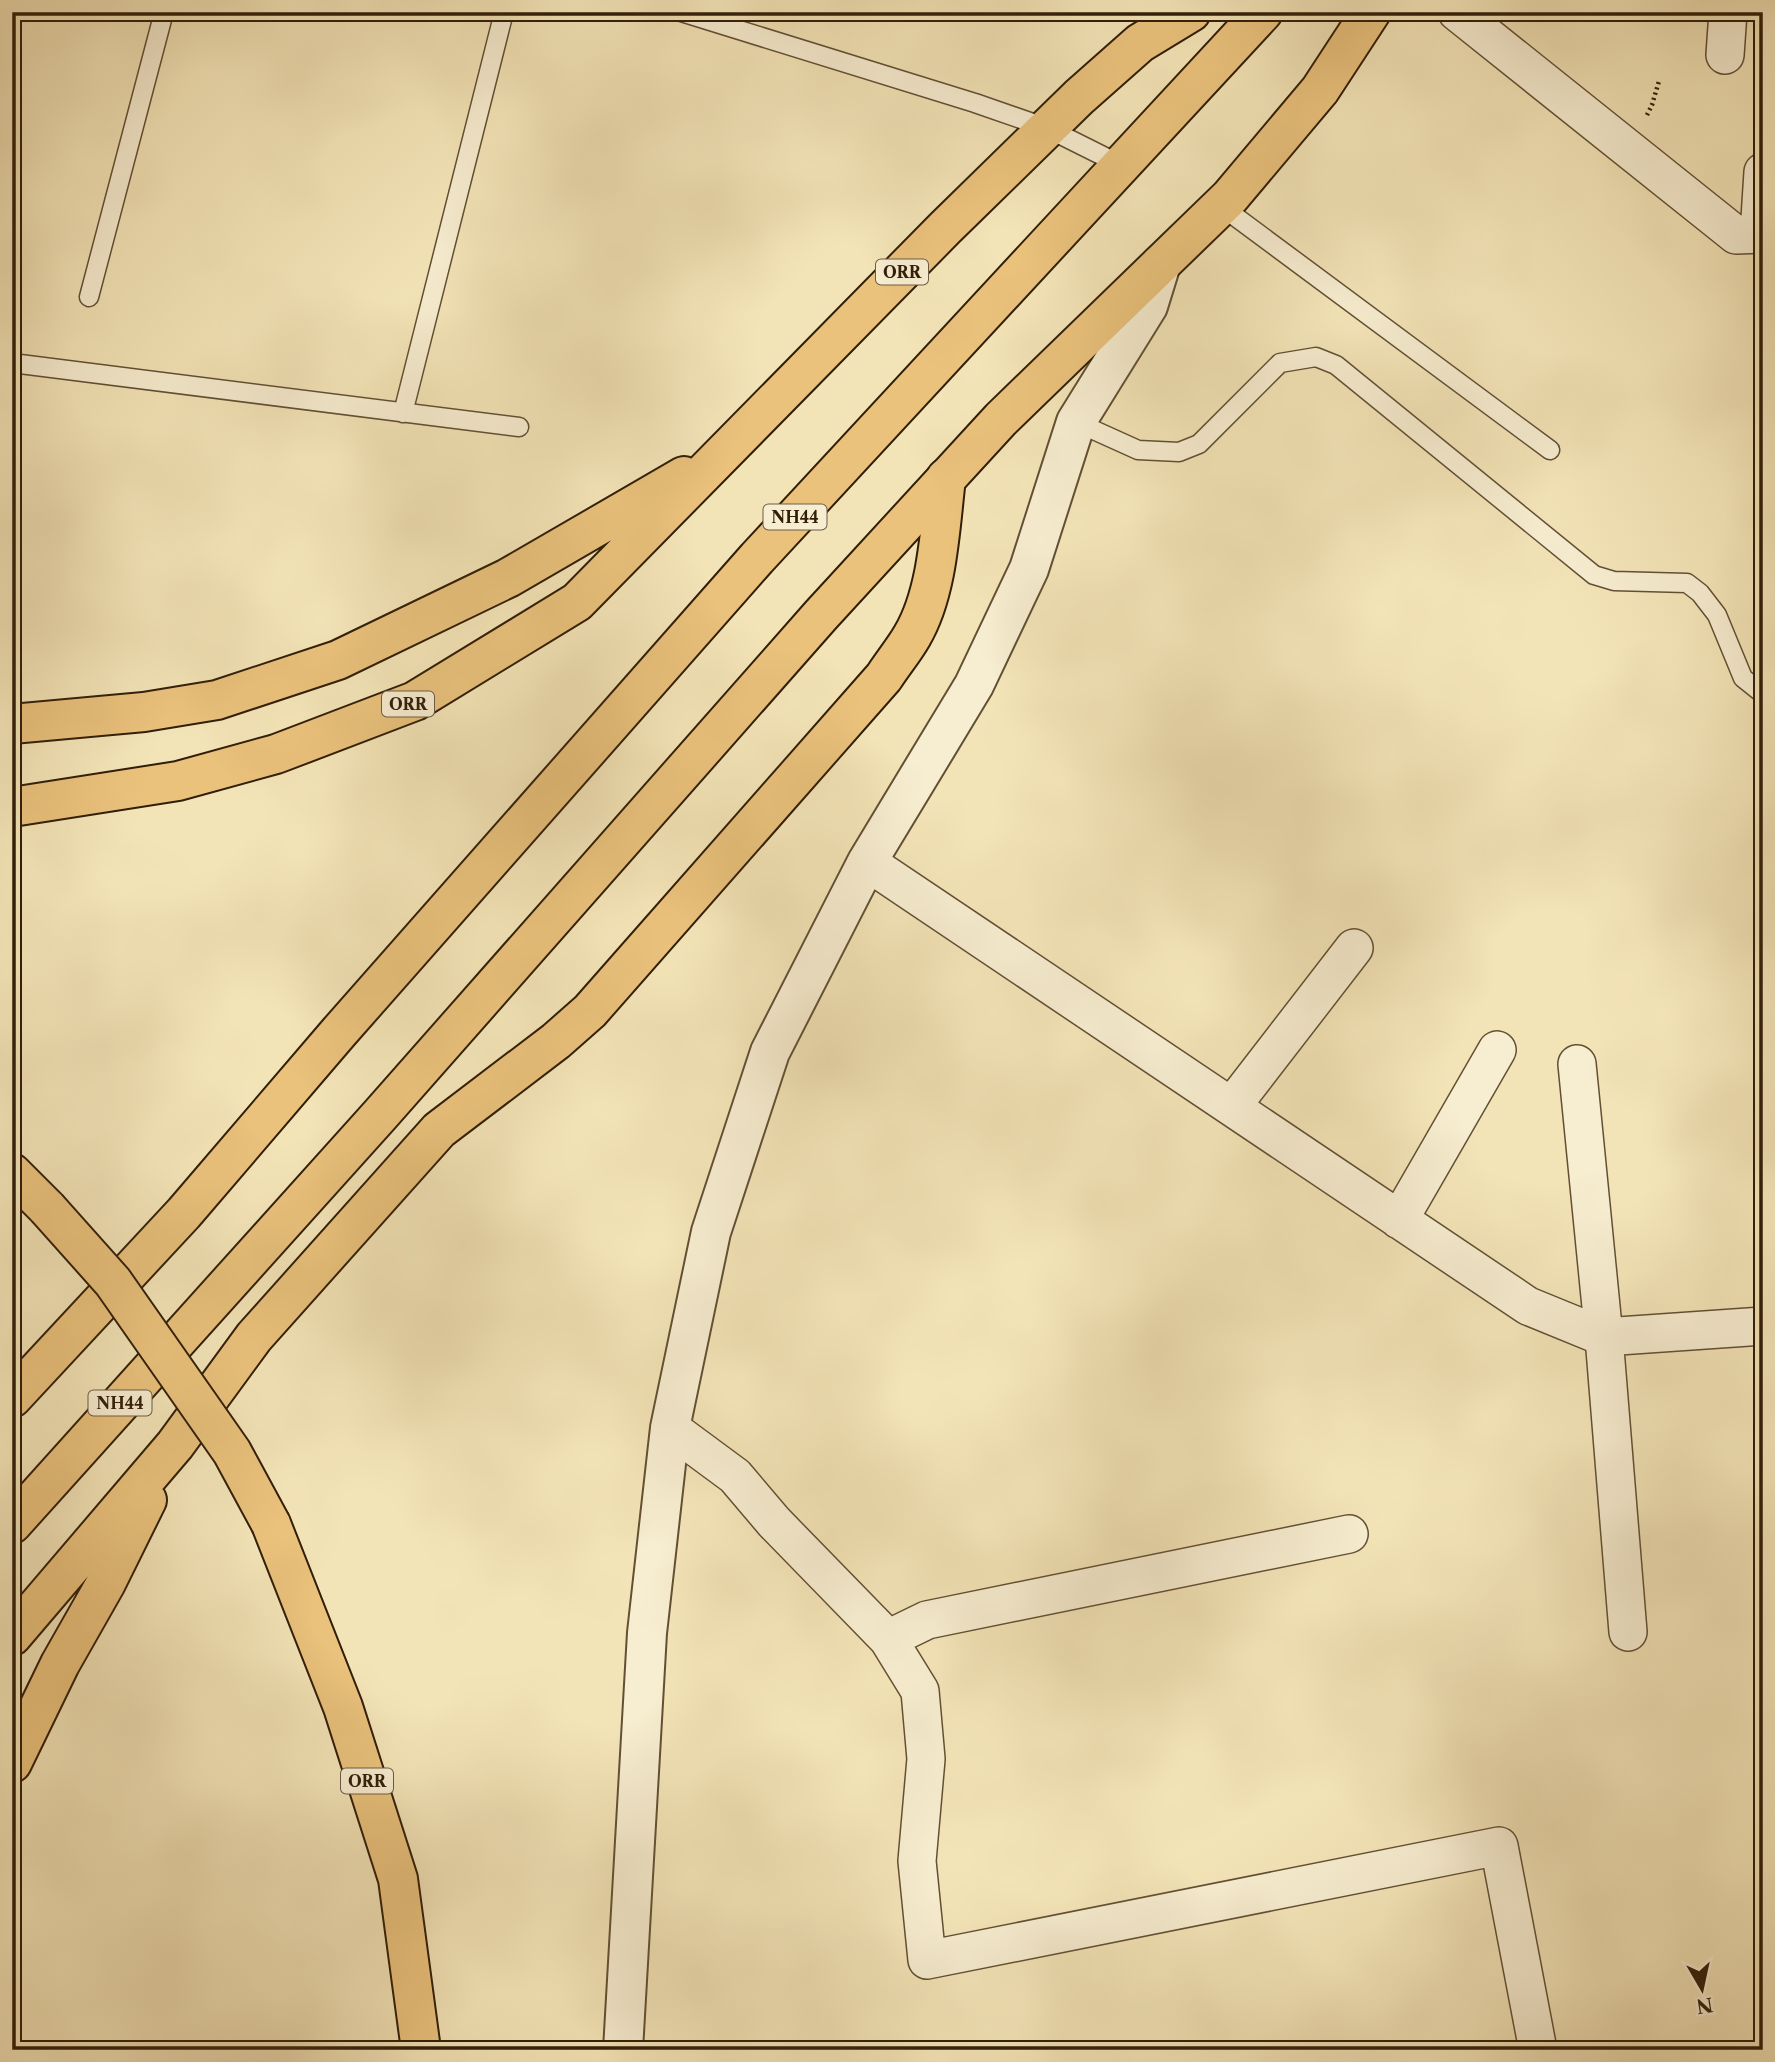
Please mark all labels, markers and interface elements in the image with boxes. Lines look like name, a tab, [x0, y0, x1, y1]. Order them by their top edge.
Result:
road number: ORR	[876, 260, 928, 284]
road number: NH44	[764, 504, 826, 530]
road number: ORR	[382, 692, 434, 716]
road number: NH44	[88, 1390, 152, 1415]
road number: ORR	[341, 1768, 393, 1794]
north arrow	[1666, 1954, 1736, 2024]
text: N	[1695, 1993, 1715, 2018]

